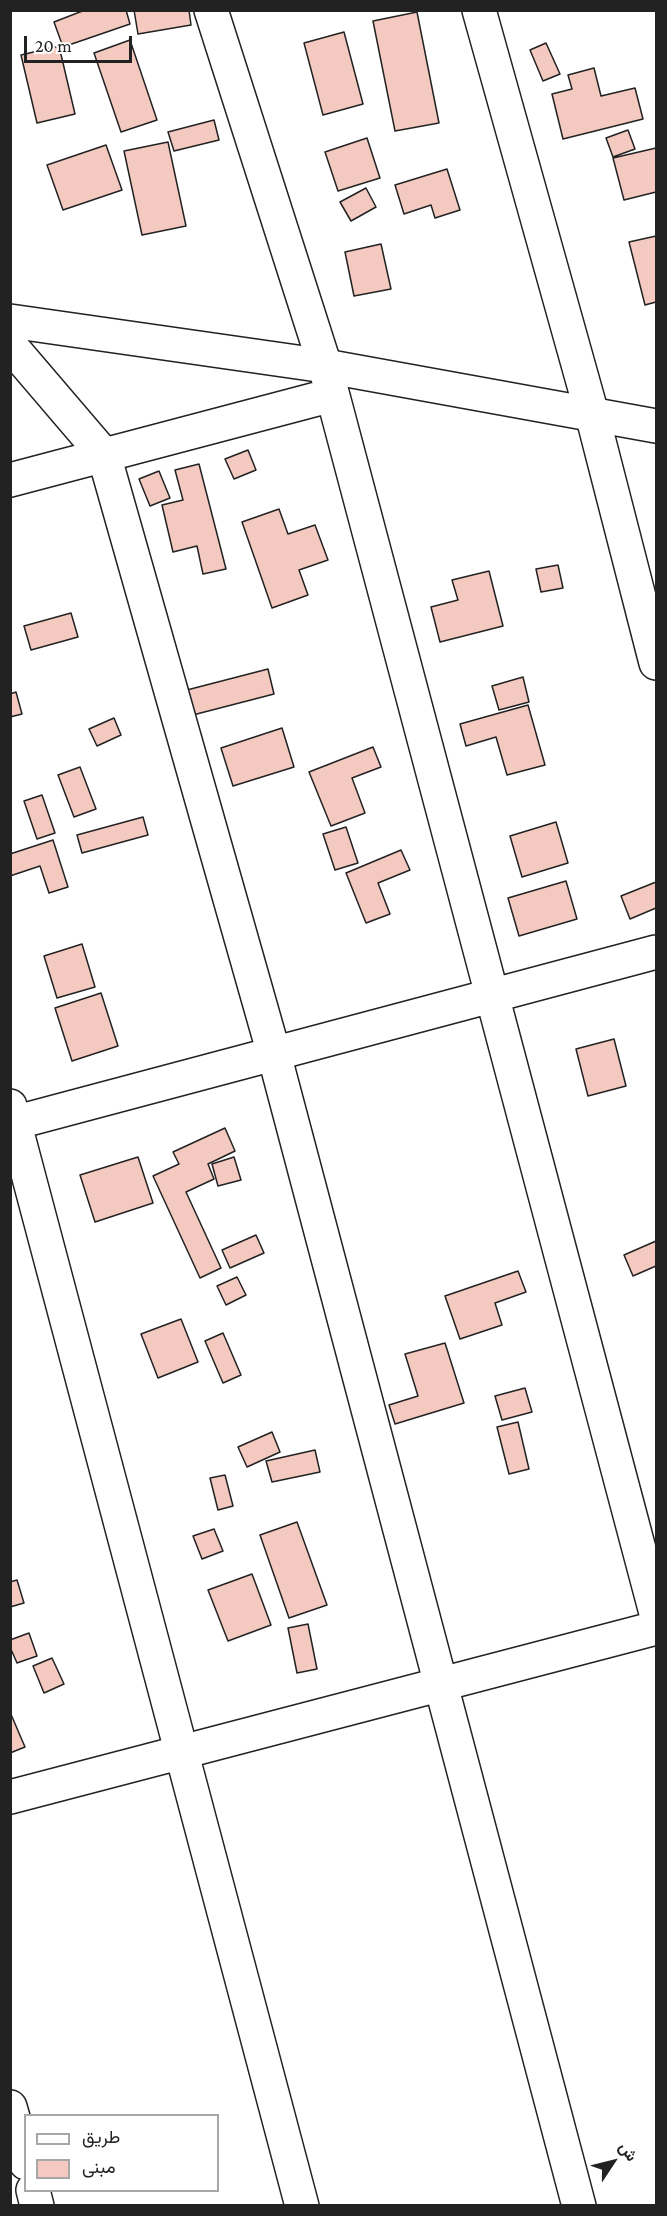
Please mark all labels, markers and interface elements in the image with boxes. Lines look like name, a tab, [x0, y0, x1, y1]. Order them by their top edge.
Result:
scale bar	[27, 24, 135, 62]
text: 20 m	[35, 36, 72, 56]
legend	[24, 2114, 219, 2192]
text: طريق	[82, 2127, 120, 2147]
north arrow	[583, 2132, 643, 2192]
text: ش	[616, 2139, 641, 2164]
text: مبنى	[82, 2157, 116, 2177]

